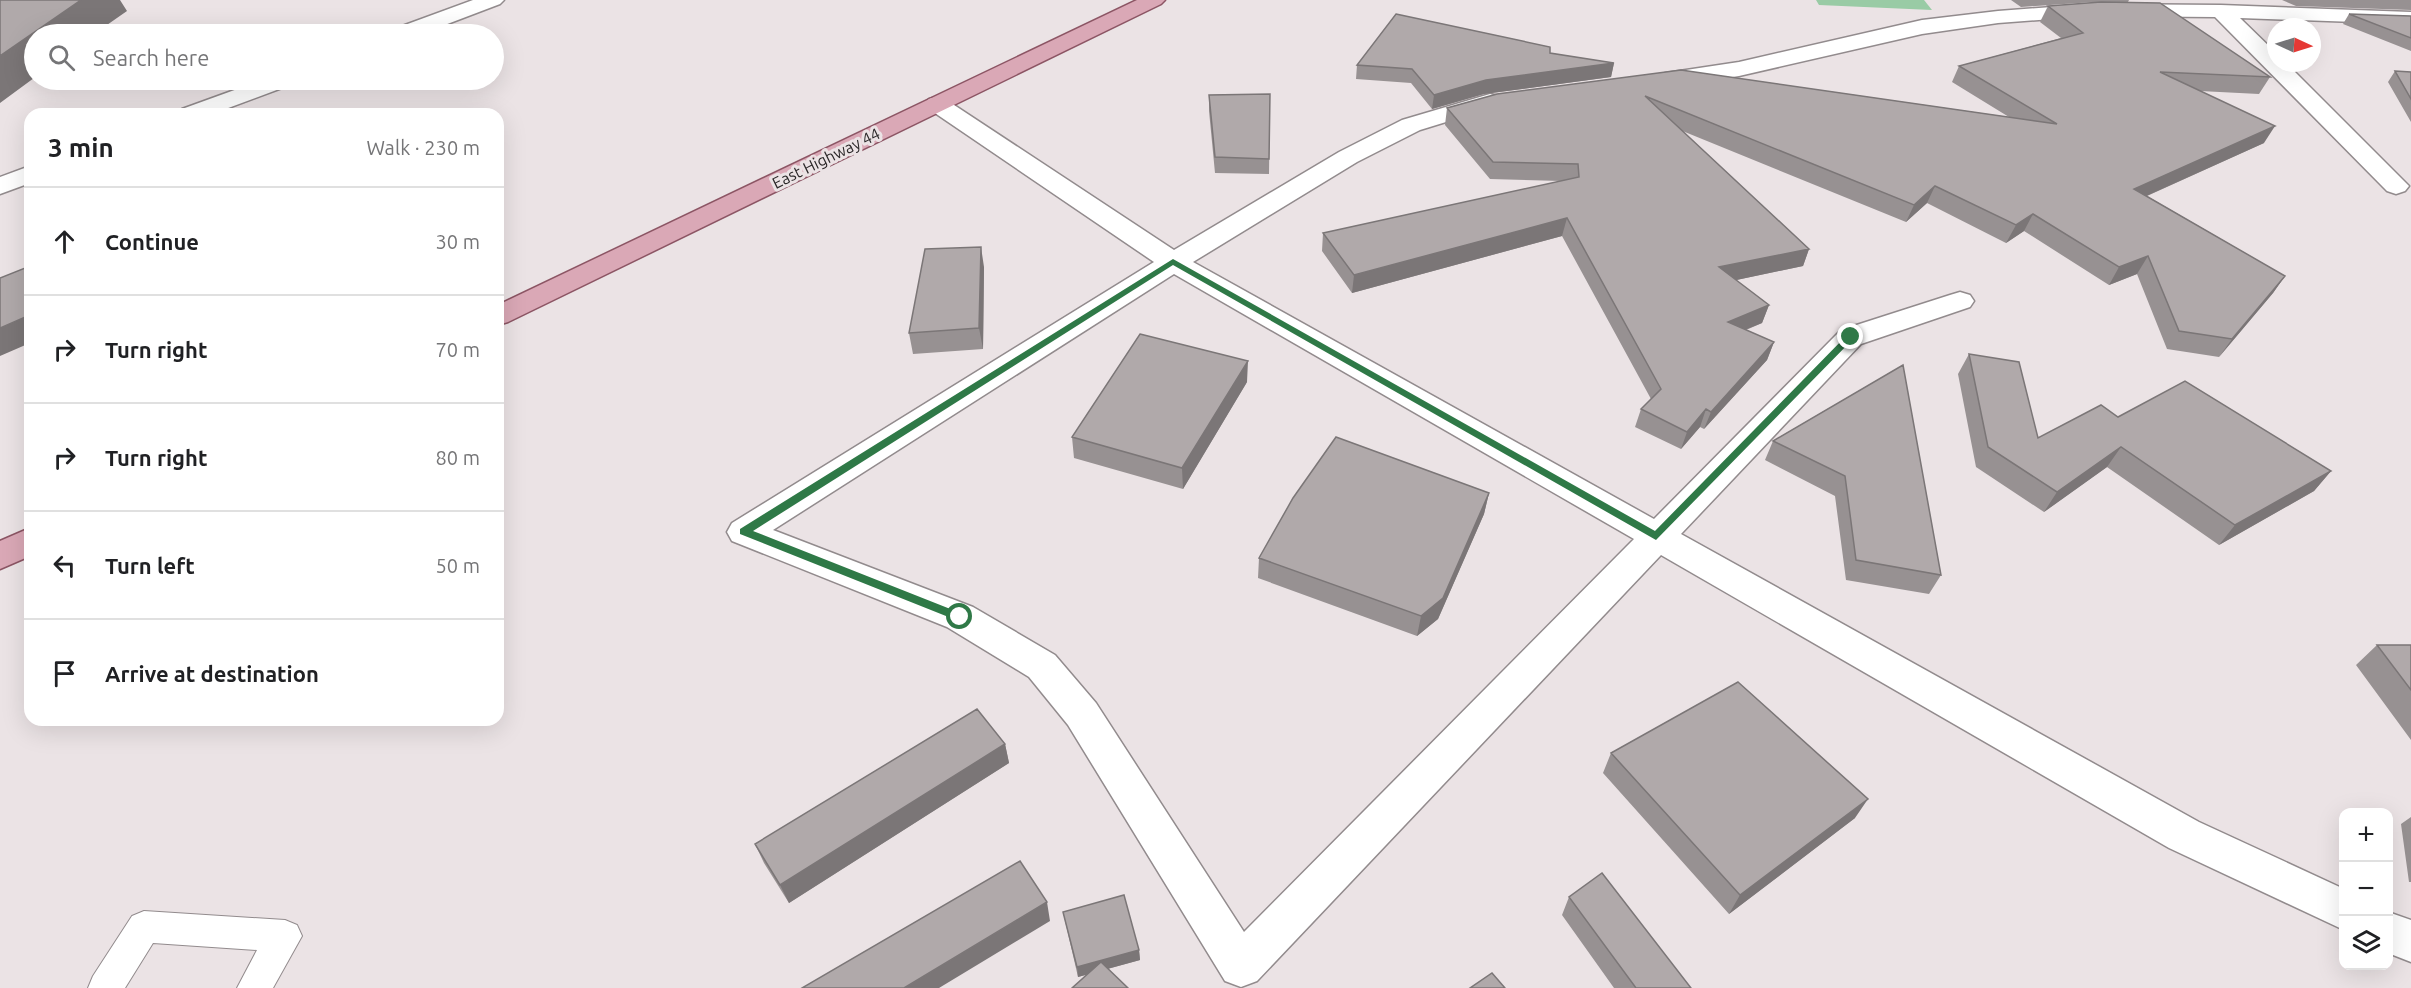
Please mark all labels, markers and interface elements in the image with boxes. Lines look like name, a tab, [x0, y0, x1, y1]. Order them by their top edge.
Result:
north arrow	[2267, 18, 2321, 72]
search box	[24, 24, 504, 90]
icon: search	[45, 41, 78, 74]
text: Search here	[93, 45, 209, 70]
street label: East Highway 44	[769, 124, 883, 192]
text: 3 min	[48, 133, 114, 162]
text: Walk · 230 m	[367, 136, 480, 159]
icon: ahead	[48, 225, 81, 258]
text: Continue	[105, 229, 199, 254]
text: 30 m	[436, 230, 480, 253]
route end	[1837, 323, 1863, 349]
icon: right	[48, 333, 81, 366]
text: Turn right	[105, 337, 207, 362]
text: 70 m	[436, 338, 480, 361]
icon: right	[48, 441, 81, 474]
text: Turn right	[105, 445, 207, 470]
text: 80 m	[436, 446, 480, 469]
icon: left	[48, 549, 81, 582]
text: Turn left	[105, 553, 195, 578]
text: 50 m	[436, 554, 480, 577]
route start	[946, 603, 972, 629]
icon: arrive	[48, 657, 81, 690]
text: Arrive at destination	[105, 661, 319, 686]
map controls	[2339, 808, 2393, 970]
button: +	[2339, 808, 2393, 862]
button: −	[2339, 862, 2393, 916]
button: layers	[2339, 916, 2393, 970]

